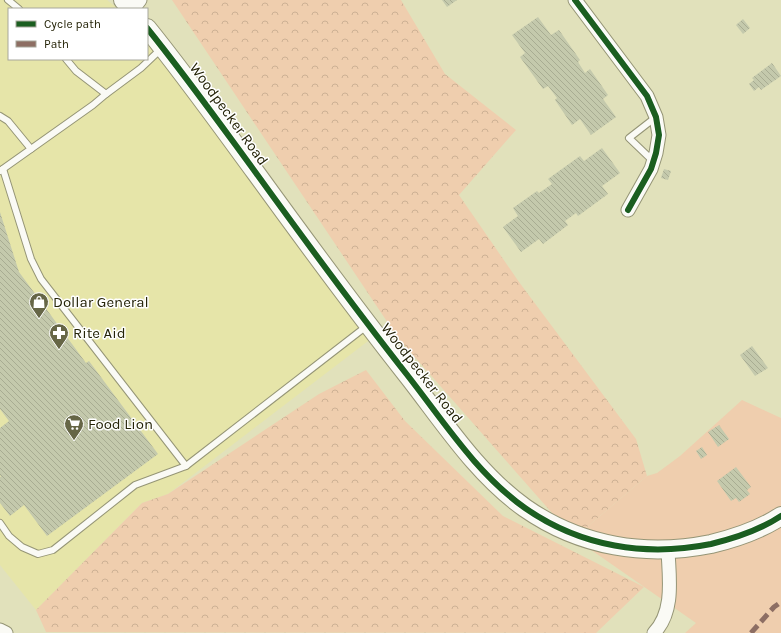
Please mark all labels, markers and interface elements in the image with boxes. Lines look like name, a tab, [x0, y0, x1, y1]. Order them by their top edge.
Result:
legend	[8, 8, 148, 60]
text: Cycle path	[44, 17, 101, 31]
text: Path	[44, 37, 69, 51]
street label: Woodpecker Road	[186, 59, 272, 169]
shop icon: Dollar General	[28, 291, 50, 319]
place label: Dollar General	[53, 293, 149, 311]
street label: Woodpecker Road	[377, 319, 467, 427]
pharmacy icon: Rite Aid	[48, 322, 70, 350]
place label: Rite Aid	[73, 324, 126, 342]
supermarket icon: Food Lion	[63, 413, 85, 441]
place label: Food Lion	[88, 415, 153, 433]

